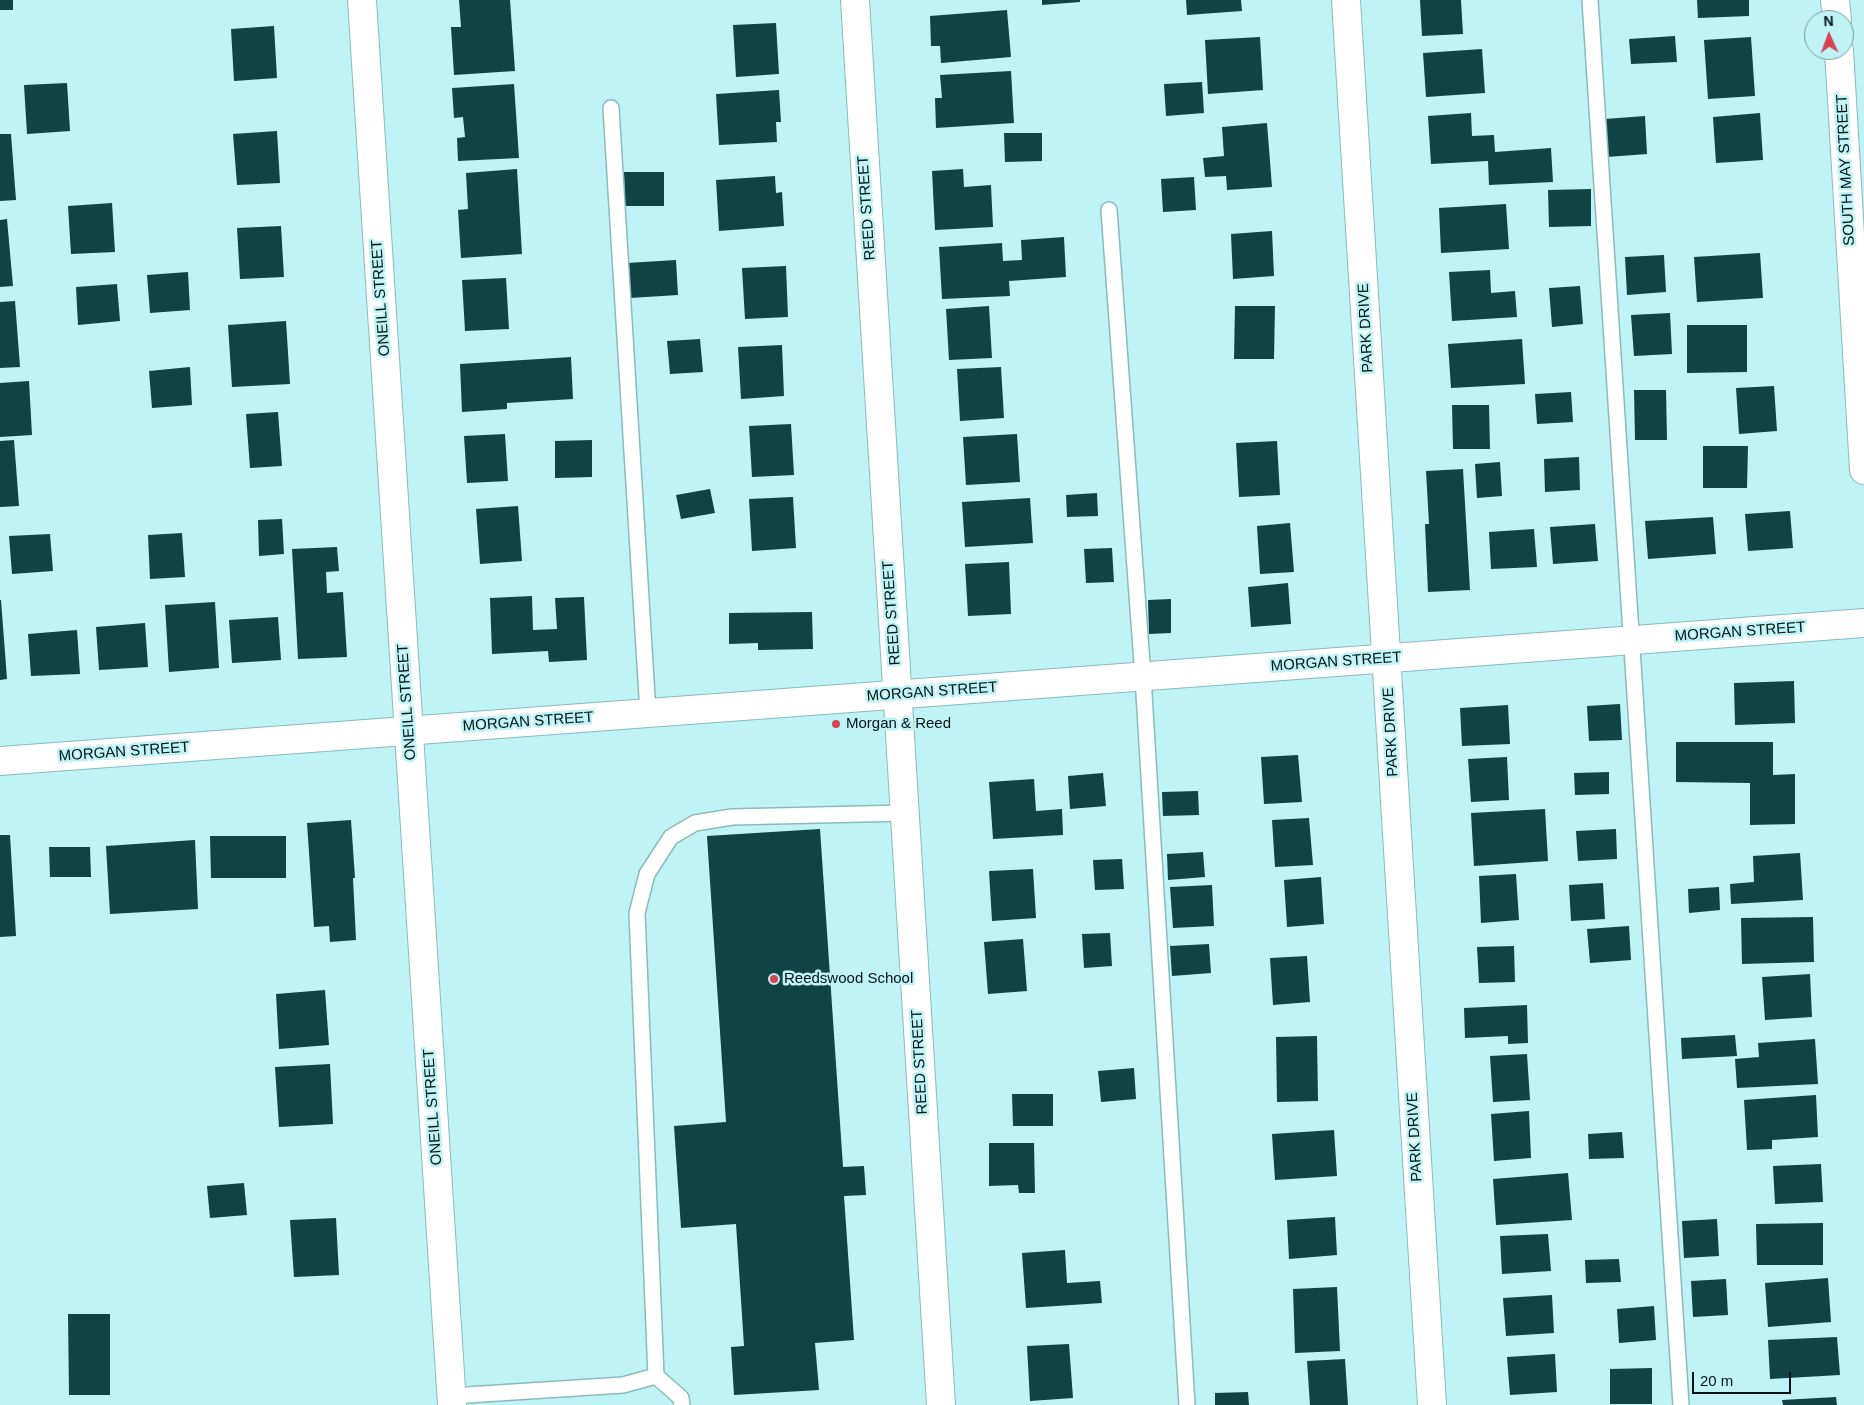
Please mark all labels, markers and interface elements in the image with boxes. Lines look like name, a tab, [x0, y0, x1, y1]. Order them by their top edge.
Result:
north arrow	[1804, 10, 1854, 60]
text: N	[1823, 13, 1834, 29]
street label: SOUTH MAY STREET	[1833, 94, 1859, 246]
street label: REED STREET	[854, 155, 880, 261]
street label: ONEILL STREET	[368, 239, 394, 357]
street label: PARK DRIVE	[1355, 283, 1377, 373]
street label: REED STREET	[879, 560, 905, 666]
street label: MORGAN STREET	[1674, 618, 1806, 646]
street label: ONEILL STREET	[394, 643, 420, 761]
street label: MORGAN STREET	[1270, 648, 1402, 676]
street label: MORGAN STREET	[866, 678, 998, 706]
street label: PARK DRIVE	[1380, 687, 1402, 777]
street label: MORGAN STREET	[462, 708, 594, 736]
place label: Morgan & Reed	[846, 715, 951, 733]
marker: Morgan & Reed	[830, 718, 842, 730]
street label: MORGAN STREET	[58, 738, 190, 766]
place label: Reedswood School	[784, 970, 913, 988]
marker: Reedswood School	[768, 973, 780, 985]
street label: REED STREET	[908, 1009, 932, 1115]
street label: ONEILL STREET	[420, 1048, 446, 1166]
street label: PARK DRIVE	[1404, 1092, 1426, 1182]
scale bar	[1694, 1362, 1793, 1394]
text: 20 m	[1700, 1372, 1733, 1389]

